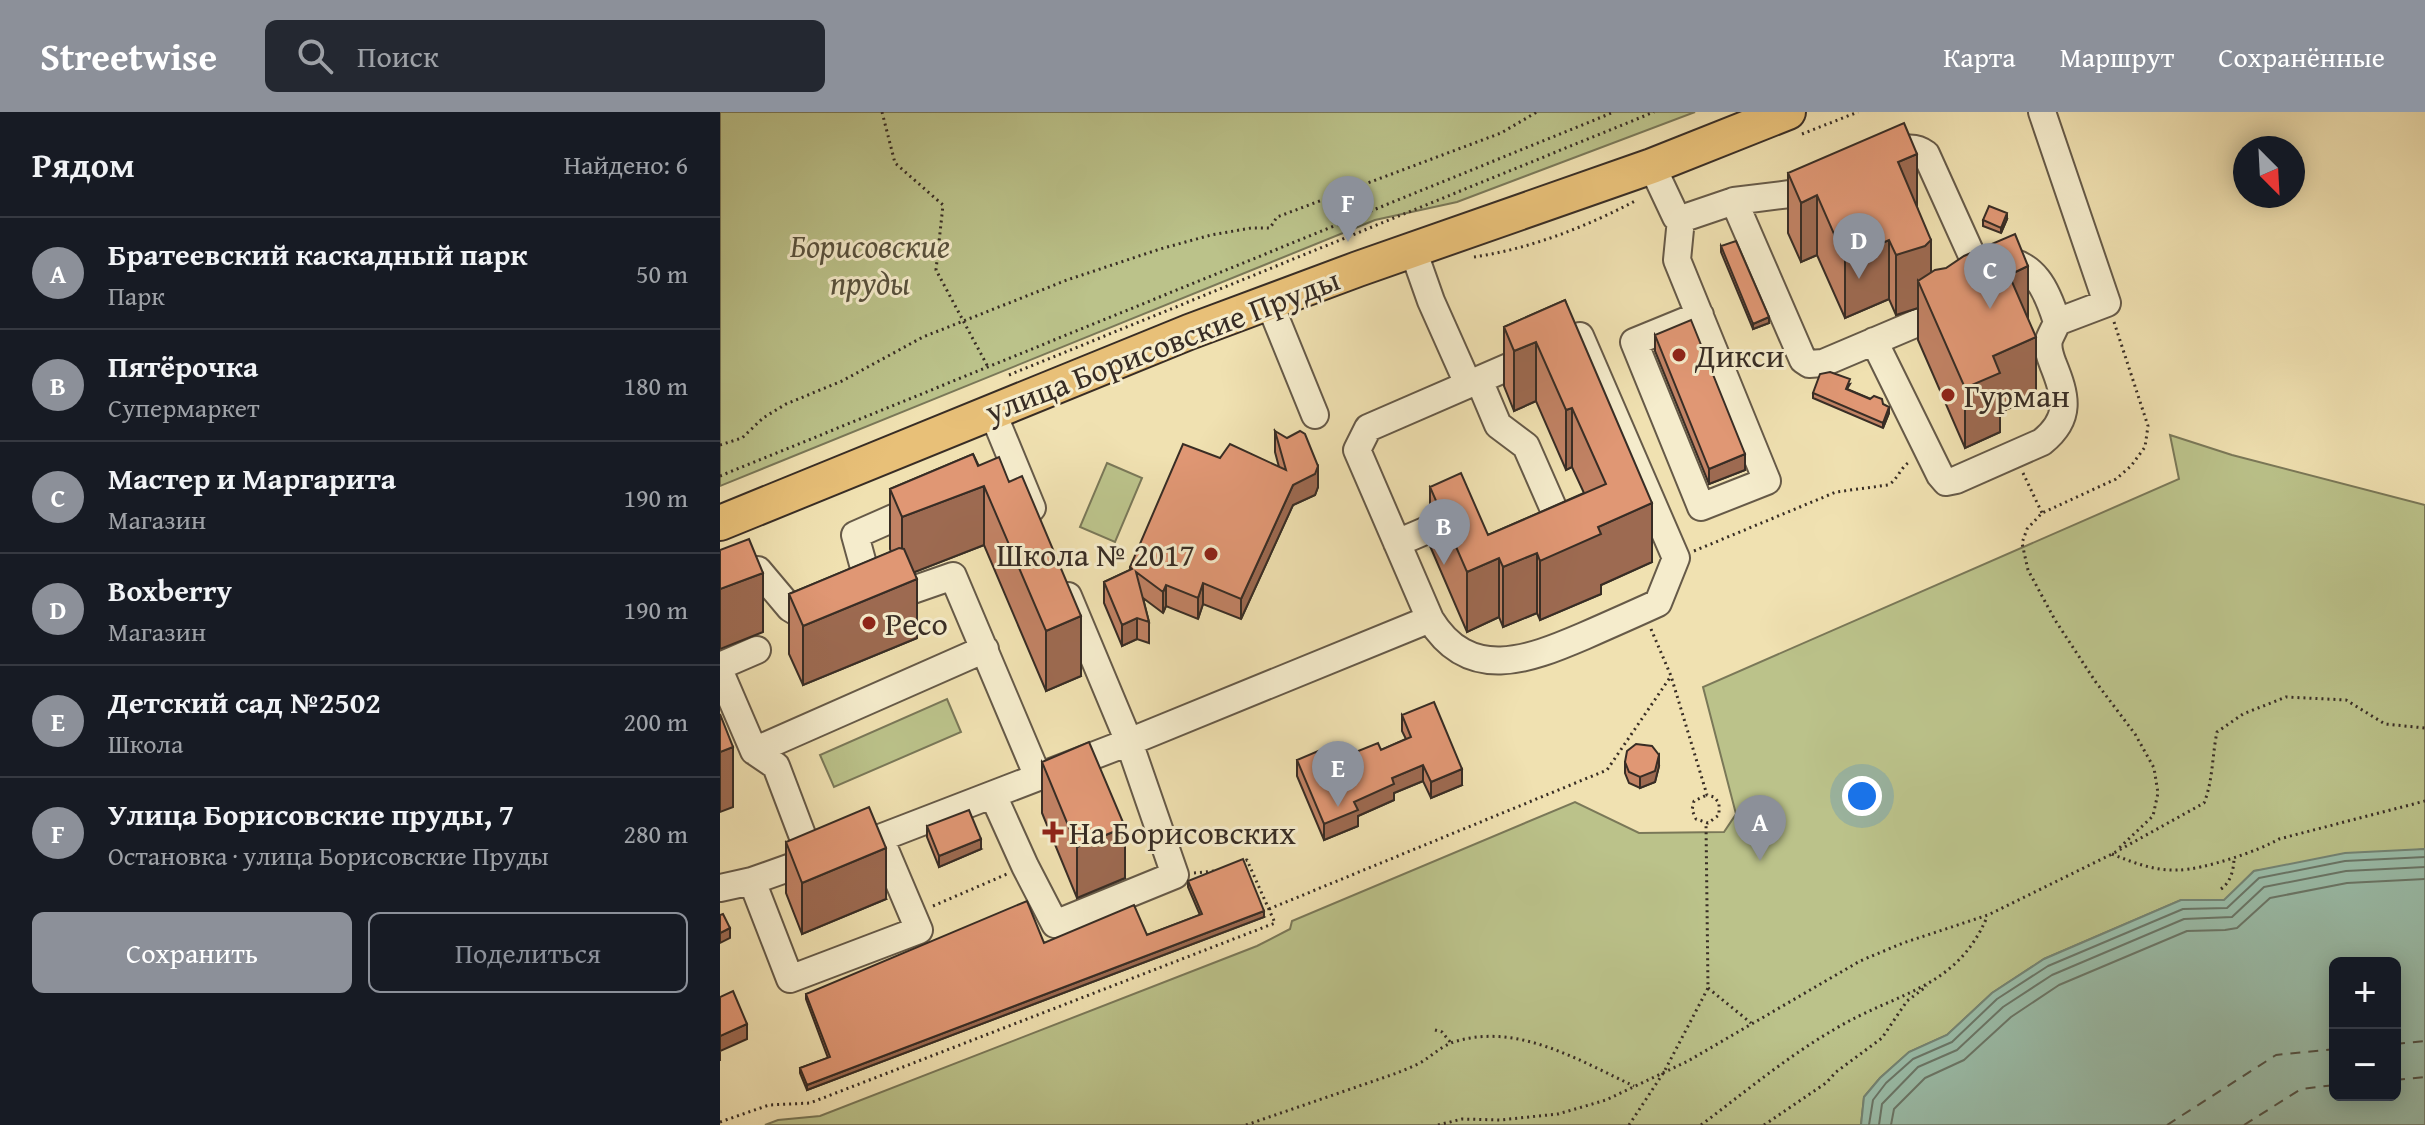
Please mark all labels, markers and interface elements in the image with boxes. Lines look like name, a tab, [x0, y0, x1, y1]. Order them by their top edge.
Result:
search box	[265, 20, 825, 92]
text: Streetwise	[40, 28, 217, 84]
icon: search	[293, 34, 337, 78]
text: Поиск	[357, 34, 439, 78]
text: Карта	[1943, 36, 2016, 77]
text: Маршрут	[2060, 36, 2174, 77]
text: Сохранённые	[2218, 36, 2385, 77]
north arrow	[2233, 136, 2305, 208]
text: Рядом	[32, 140, 135, 189]
text: Найдено: 6	[564, 145, 688, 184]
pin: F	[1322, 176, 1374, 242]
pin: D	[1833, 213, 1885, 279]
park label: Борисовские пруды	[790, 222, 950, 306]
text: Братеевский каскадный парк	[108, 232, 528, 276]
pin: C	[1964, 243, 2016, 309]
text: A	[50, 254, 66, 293]
text: 50 m	[636, 254, 688, 293]
street label: улица Борисовские Пруды	[977, 256, 1346, 435]
text: Парк	[108, 276, 165, 315]
place label: Дикси	[1694, 332, 1784, 379]
text: Пятёрочка	[108, 344, 258, 388]
marker: Дикси	[1670, 346, 1688, 364]
text: B	[50, 366, 66, 405]
text: 180 m	[623, 366, 688, 405]
place label: Гурман	[1964, 372, 2070, 419]
marker: Гурман	[1939, 386, 1957, 404]
text: Супермаркет	[108, 388, 260, 427]
text: Мастер и Маргарита	[108, 456, 396, 500]
text: C	[51, 478, 65, 517]
text: 190 m	[623, 478, 688, 517]
pin: B	[1418, 499, 1470, 565]
text: Магазин	[108, 500, 206, 539]
place label: Школа № 2017	[996, 531, 1195, 578]
marker: Школа № 2017	[1202, 545, 1220, 563]
text: Boxberry	[108, 568, 232, 612]
text: D	[50, 590, 66, 629]
text: 190 m	[623, 590, 688, 629]
place label: Ресо	[885, 600, 948, 647]
text: Магазин	[108, 612, 206, 651]
marker: Ресо	[860, 614, 878, 632]
text: Детский сад №2502	[108, 680, 381, 724]
text: E	[51, 702, 65, 741]
text: 200 m	[623, 702, 688, 741]
text: Школа	[108, 724, 183, 763]
pin: E	[1312, 741, 1364, 807]
your location	[1842, 776, 1882, 816]
text: Улица Борисовские пруды, 7	[108, 792, 514, 836]
pin: A	[1734, 795, 1786, 861]
place label: На Борисовских	[1069, 809, 1296, 856]
text: F	[51, 814, 65, 853]
text: 280 m	[623, 814, 688, 853]
marker: На Борисовских	[1044, 823, 1062, 841]
text: Остановка · улица Борисовские Пруды	[108, 836, 549, 875]
button: Сохранить	[32, 912, 352, 993]
button: Поделиться	[368, 912, 688, 993]
map controls	[2329, 957, 2401, 1101]
button: +	[2329, 957, 2401, 1029]
button: −	[2329, 1029, 2401, 1101]

